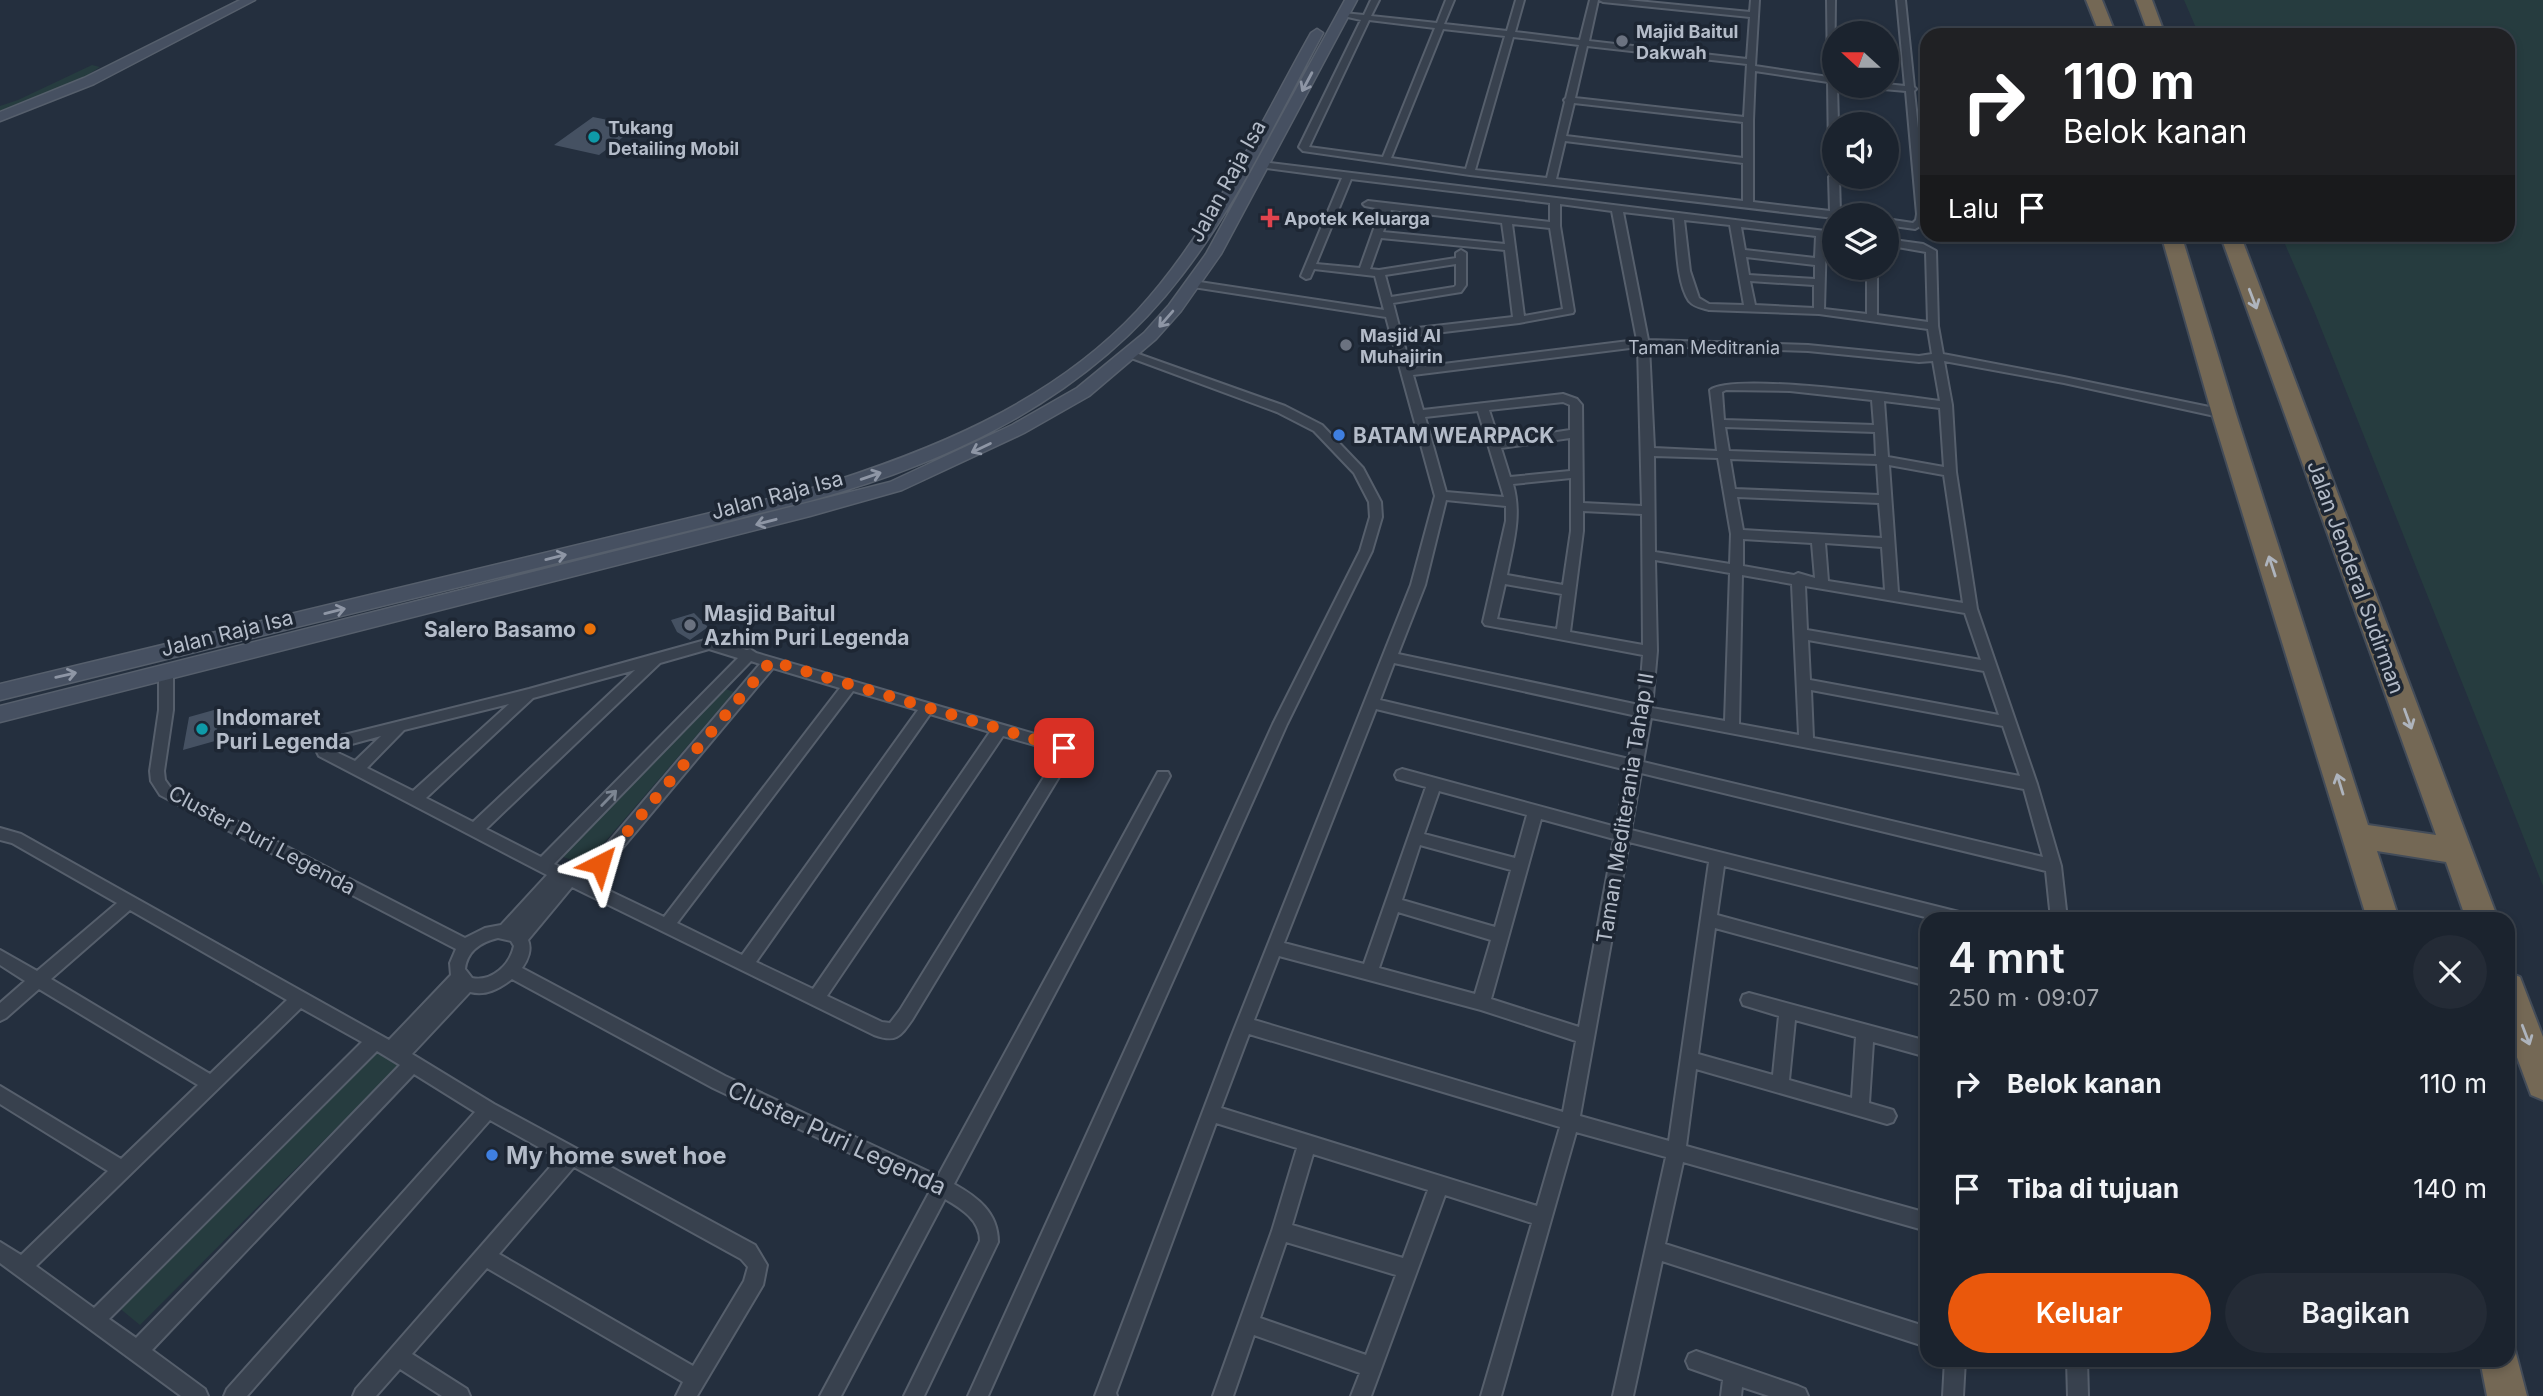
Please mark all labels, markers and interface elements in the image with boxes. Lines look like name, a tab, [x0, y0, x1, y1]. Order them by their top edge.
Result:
place label: Majid Baitul Dakwah	[1636, 21, 1739, 63]
north arrow	[1822, 21, 1899, 98]
map controls	[1822, 21, 1899, 280]
marker: Majid Baitul Dakwah	[1614, 33, 1630, 49]
text: 110 m	[2063, 52, 2195, 111]
icon: right	[1948, 56, 2039, 147]
one-way arrow	[1300, 71, 1314, 92]
button: sound	[1822, 112, 1899, 189]
text: Belok kanan	[2063, 112, 2247, 151]
street label: Jalan Raja Isa	[1183, 116, 1271, 246]
place label: Tukang Detailing Mobil	[608, 117, 739, 159]
marker: Tukang Detailing Mobil	[586, 129, 602, 145]
icon: arrive	[2013, 189, 2051, 227]
text: Lalu	[1948, 193, 1999, 224]
button: layers	[1822, 203, 1899, 280]
place label: Apotek Keluarga	[1284, 208, 1430, 229]
marker: Apotek Keluarga	[1262, 210, 1278, 226]
one-way arrow	[2248, 287, 2260, 309]
one-way arrow	[1158, 309, 1174, 327]
place label: Masjid Al Muhajirin	[1360, 325, 1443, 367]
marker: Masjid Al Muhajirin	[1338, 337, 1354, 353]
street label: Taman Meditrania	[1628, 337, 1780, 358]
place label: BATAM WEARPACK	[1353, 423, 1554, 448]
marker: BATAM WEARPACK	[1331, 427, 1347, 443]
one-way arrow	[971, 441, 992, 455]
street label: Jalan Jenderal Sudirman	[2302, 457, 2410, 697]
street label: Jalan Raja Isa	[708, 465, 846, 525]
one-way arrow	[860, 469, 882, 481]
one-way arrow	[755, 516, 778, 529]
one-way arrow	[544, 550, 567, 563]
one-way arrow	[2265, 556, 2277, 578]
place label: Masjid Baitul Azhim Puri Legenda	[704, 601, 909, 650]
street label: Jalan Raja Isa	[158, 604, 296, 662]
one-way arrow	[323, 604, 346, 617]
place label: Salero Basamo	[424, 617, 576, 642]
marker: Masjid Baitul Azhim Puri Legenda	[682, 617, 698, 633]
marker: Salero Basamo	[582, 621, 598, 637]
one-way arrow	[54, 668, 77, 682]
street label: Taman Mediterania Tahap II	[1591, 671, 1659, 945]
place label: Indomaret Puri Legenda	[216, 705, 351, 754]
one-way arrow	[2403, 707, 2415, 729]
pin	[1034, 718, 1094, 778]
marker: Indomaret Puri Legenda	[194, 721, 210, 737]
icon: arrive	[1045, 729, 1083, 767]
one-way arrow	[2333, 773, 2345, 795]
street label: Cluster Puri Legenda	[164, 780, 360, 900]
one-way arrow	[600, 790, 617, 807]
position arrow	[563, 827, 637, 901]
text: 4 mnt	[1948, 932, 2065, 983]
button: close	[2413, 935, 2487, 1009]
text: 250 m · 09:07	[1948, 984, 2099, 1012]
one-way arrow	[2521, 1024, 2533, 1046]
icon: right	[1948, 1065, 1986, 1103]
text: Belok kanan	[2007, 1068, 2162, 1099]
text: 110 m	[2419, 1068, 2487, 1099]
street label: Cluster Puri Legenda	[723, 1075, 951, 1201]
place label: My home swet hoe	[506, 1141, 727, 1170]
marker: My home swet hoe	[484, 1147, 500, 1163]
icon: arrive	[1948, 1170, 1986, 1208]
text: Tiba di tujuan	[2007, 1173, 2179, 1204]
text: 140 m	[2413, 1173, 2487, 1204]
button: Keluar	[1948, 1273, 2211, 1353]
button: Bagikan	[2225, 1273, 2487, 1353]

